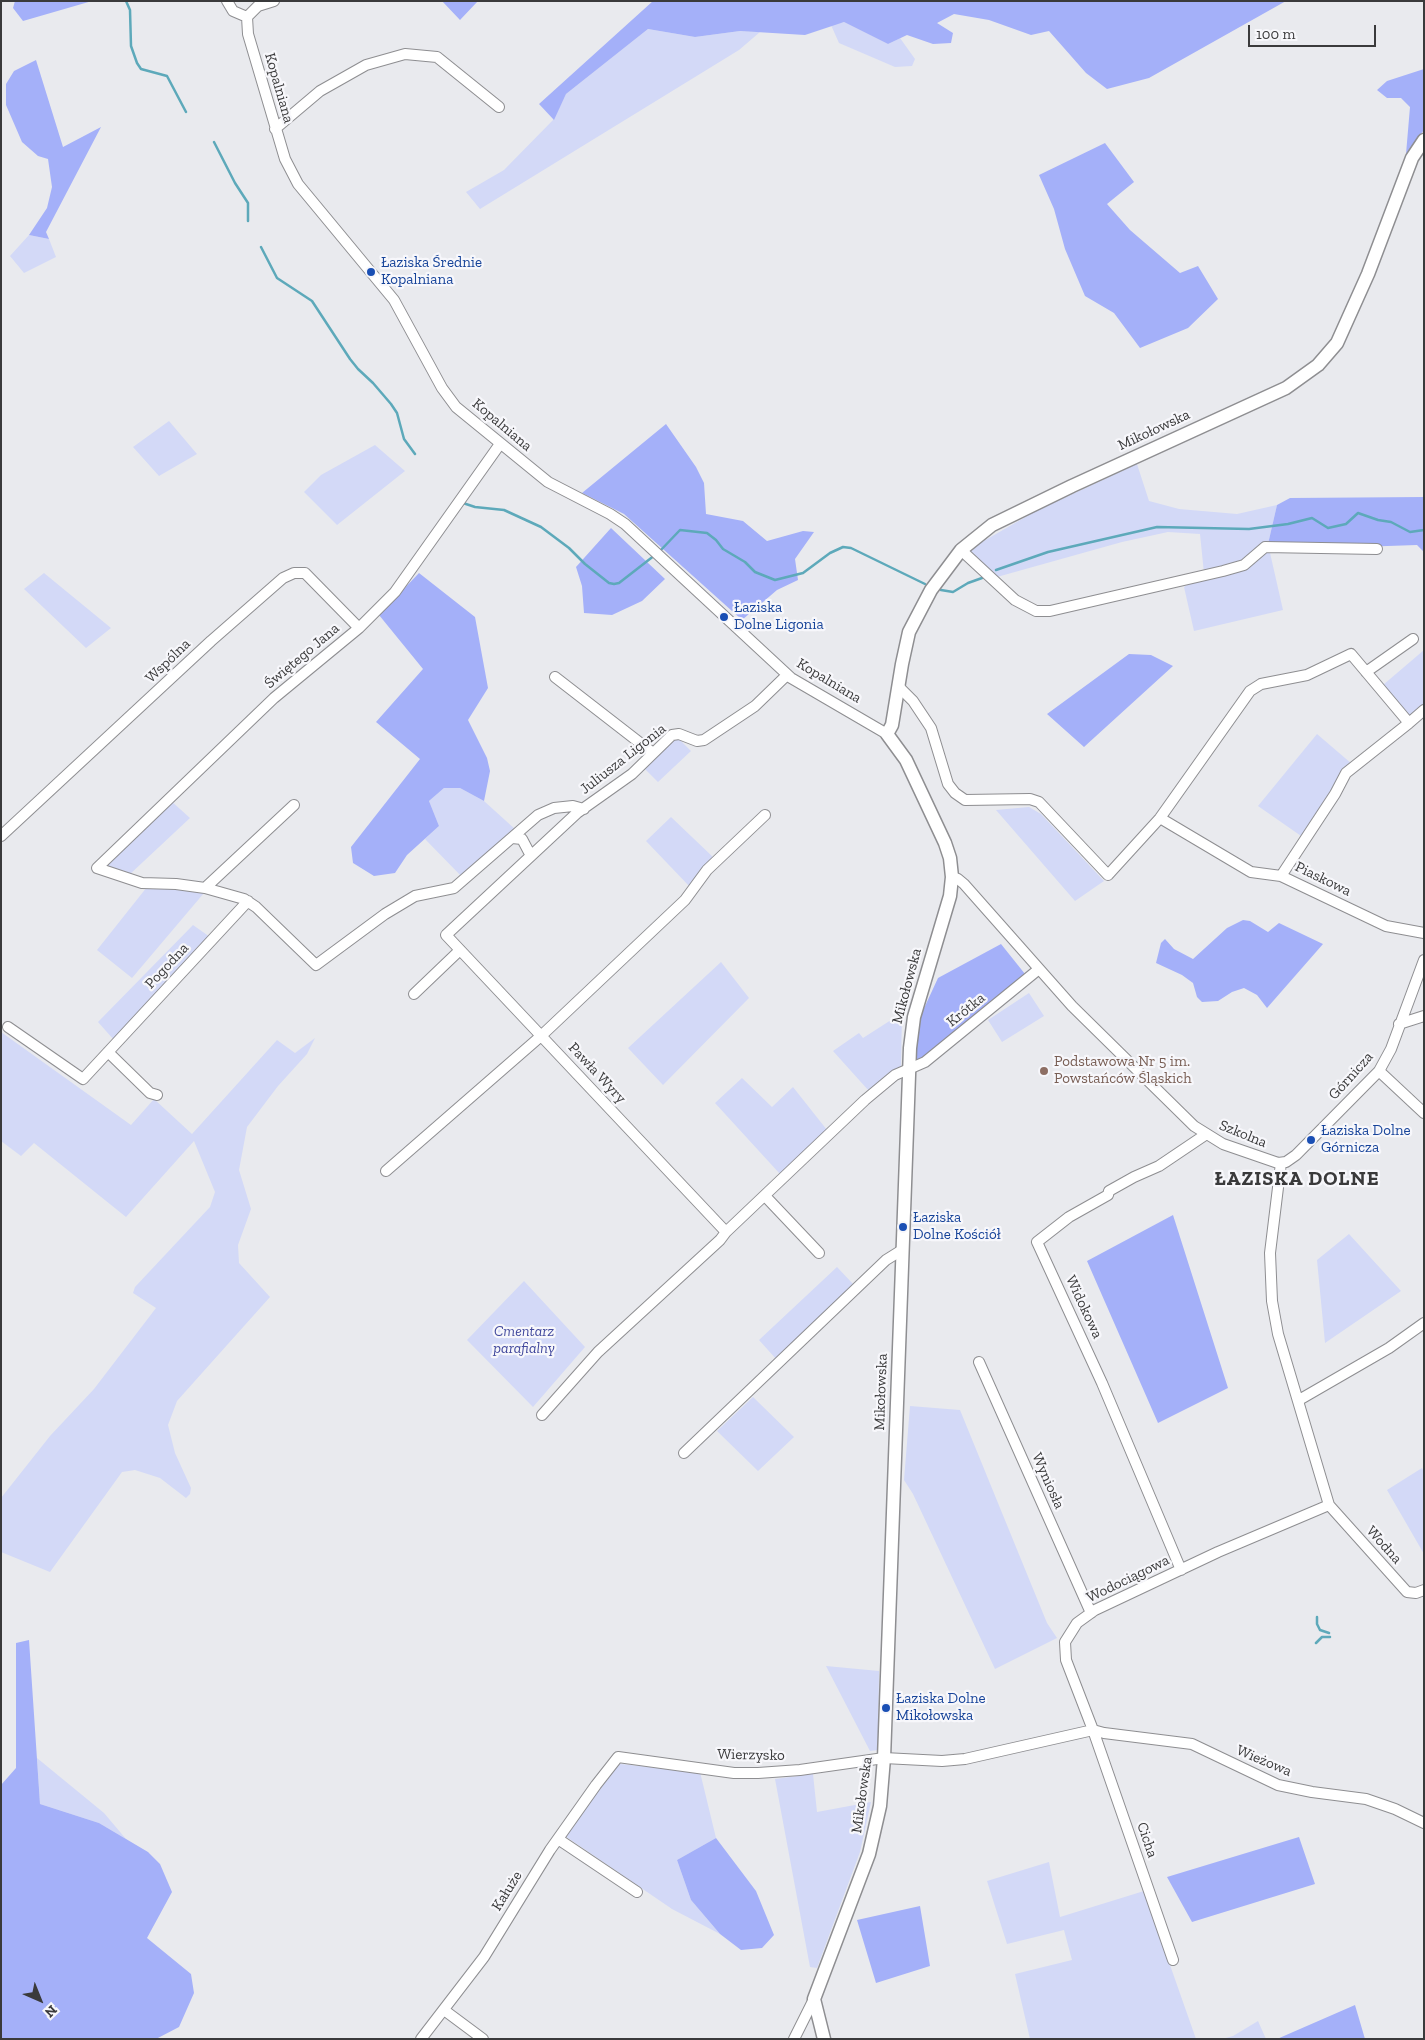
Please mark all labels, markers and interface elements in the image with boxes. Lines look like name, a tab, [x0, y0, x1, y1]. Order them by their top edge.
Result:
scale bar	[1250, 15, 1378, 47]
text: 100 m	[1256, 25, 1295, 43]
street label: Kopalniana	[260, 51, 298, 125]
place label: Łaziska Średnie Kopalniana	[381, 254, 482, 289]
marker: Łaziska Średnie Kopalniana	[365, 266, 377, 278]
street label: Kopalniana	[468, 395, 536, 455]
street label: Mikołowska	[1115, 406, 1193, 454]
place label: Łaziska Dolne Ligonia	[734, 599, 824, 634]
marker: Łaziska Dolne Ligonia	[718, 611, 730, 623]
street label: Świętego Jana	[261, 620, 343, 692]
street label: Wspólna	[142, 635, 194, 687]
street label: Kopalniana	[793, 655, 865, 707]
street label: Juliusza Ligonia	[576, 720, 670, 798]
street label: Piaskowa	[1292, 858, 1354, 900]
street label: Pogodna	[141, 939, 193, 993]
street label: Mikołowska	[888, 946, 926, 1026]
street label: Krótka	[943, 989, 989, 1031]
street label: Pawła Wyry	[564, 1039, 630, 1107]
street label: Górnicza	[1325, 1048, 1377, 1104]
place label: Podstawowa Nr 5 im. Powstańców Śląskich	[1054, 1053, 1192, 1088]
marker: Podstawowa Nr 5 im. Powstańców Śląskich	[1038, 1065, 1050, 1077]
street label: Szkolna	[1216, 1116, 1270, 1152]
place label: Łaziska Dolne Górnicza	[1321, 1122, 1411, 1157]
marker: Łaziska Dolne Górnicza	[1305, 1134, 1317, 1146]
district label: ŁAZISKA DOLNE	[1213, 1167, 1381, 1191]
place label: Łaziska Dolne Kościół	[913, 1209, 1001, 1244]
marker: Łaziska Dolne Kościół	[897, 1221, 909, 1233]
street label: Widokowa	[1062, 1273, 1106, 1341]
park label: Cmentarz parafialny	[493, 1323, 555, 1358]
street label: Mikołowska	[871, 1353, 891, 1431]
street label: Wyniosła	[1028, 1450, 1068, 1512]
street label: Wodna	[1362, 1522, 1406, 1568]
street label: Wodociągowa	[1084, 1551, 1172, 1607]
place label: Łaziska Dolne Mikołowska	[896, 1690, 986, 1725]
marker: Łaziska Dolne Mikołowska	[880, 1702, 892, 1714]
street label: Wieżowa	[1234, 1741, 1294, 1781]
street label: Wierzysko	[717, 1745, 785, 1765]
street label: Mikołowska	[848, 1755, 876, 1835]
street label: Cicha	[1133, 1820, 1161, 1860]
street label: Kałuże	[488, 1868, 526, 1914]
north arrow	[15, 1975, 65, 2025]
text: N	[41, 2001, 61, 2021]

